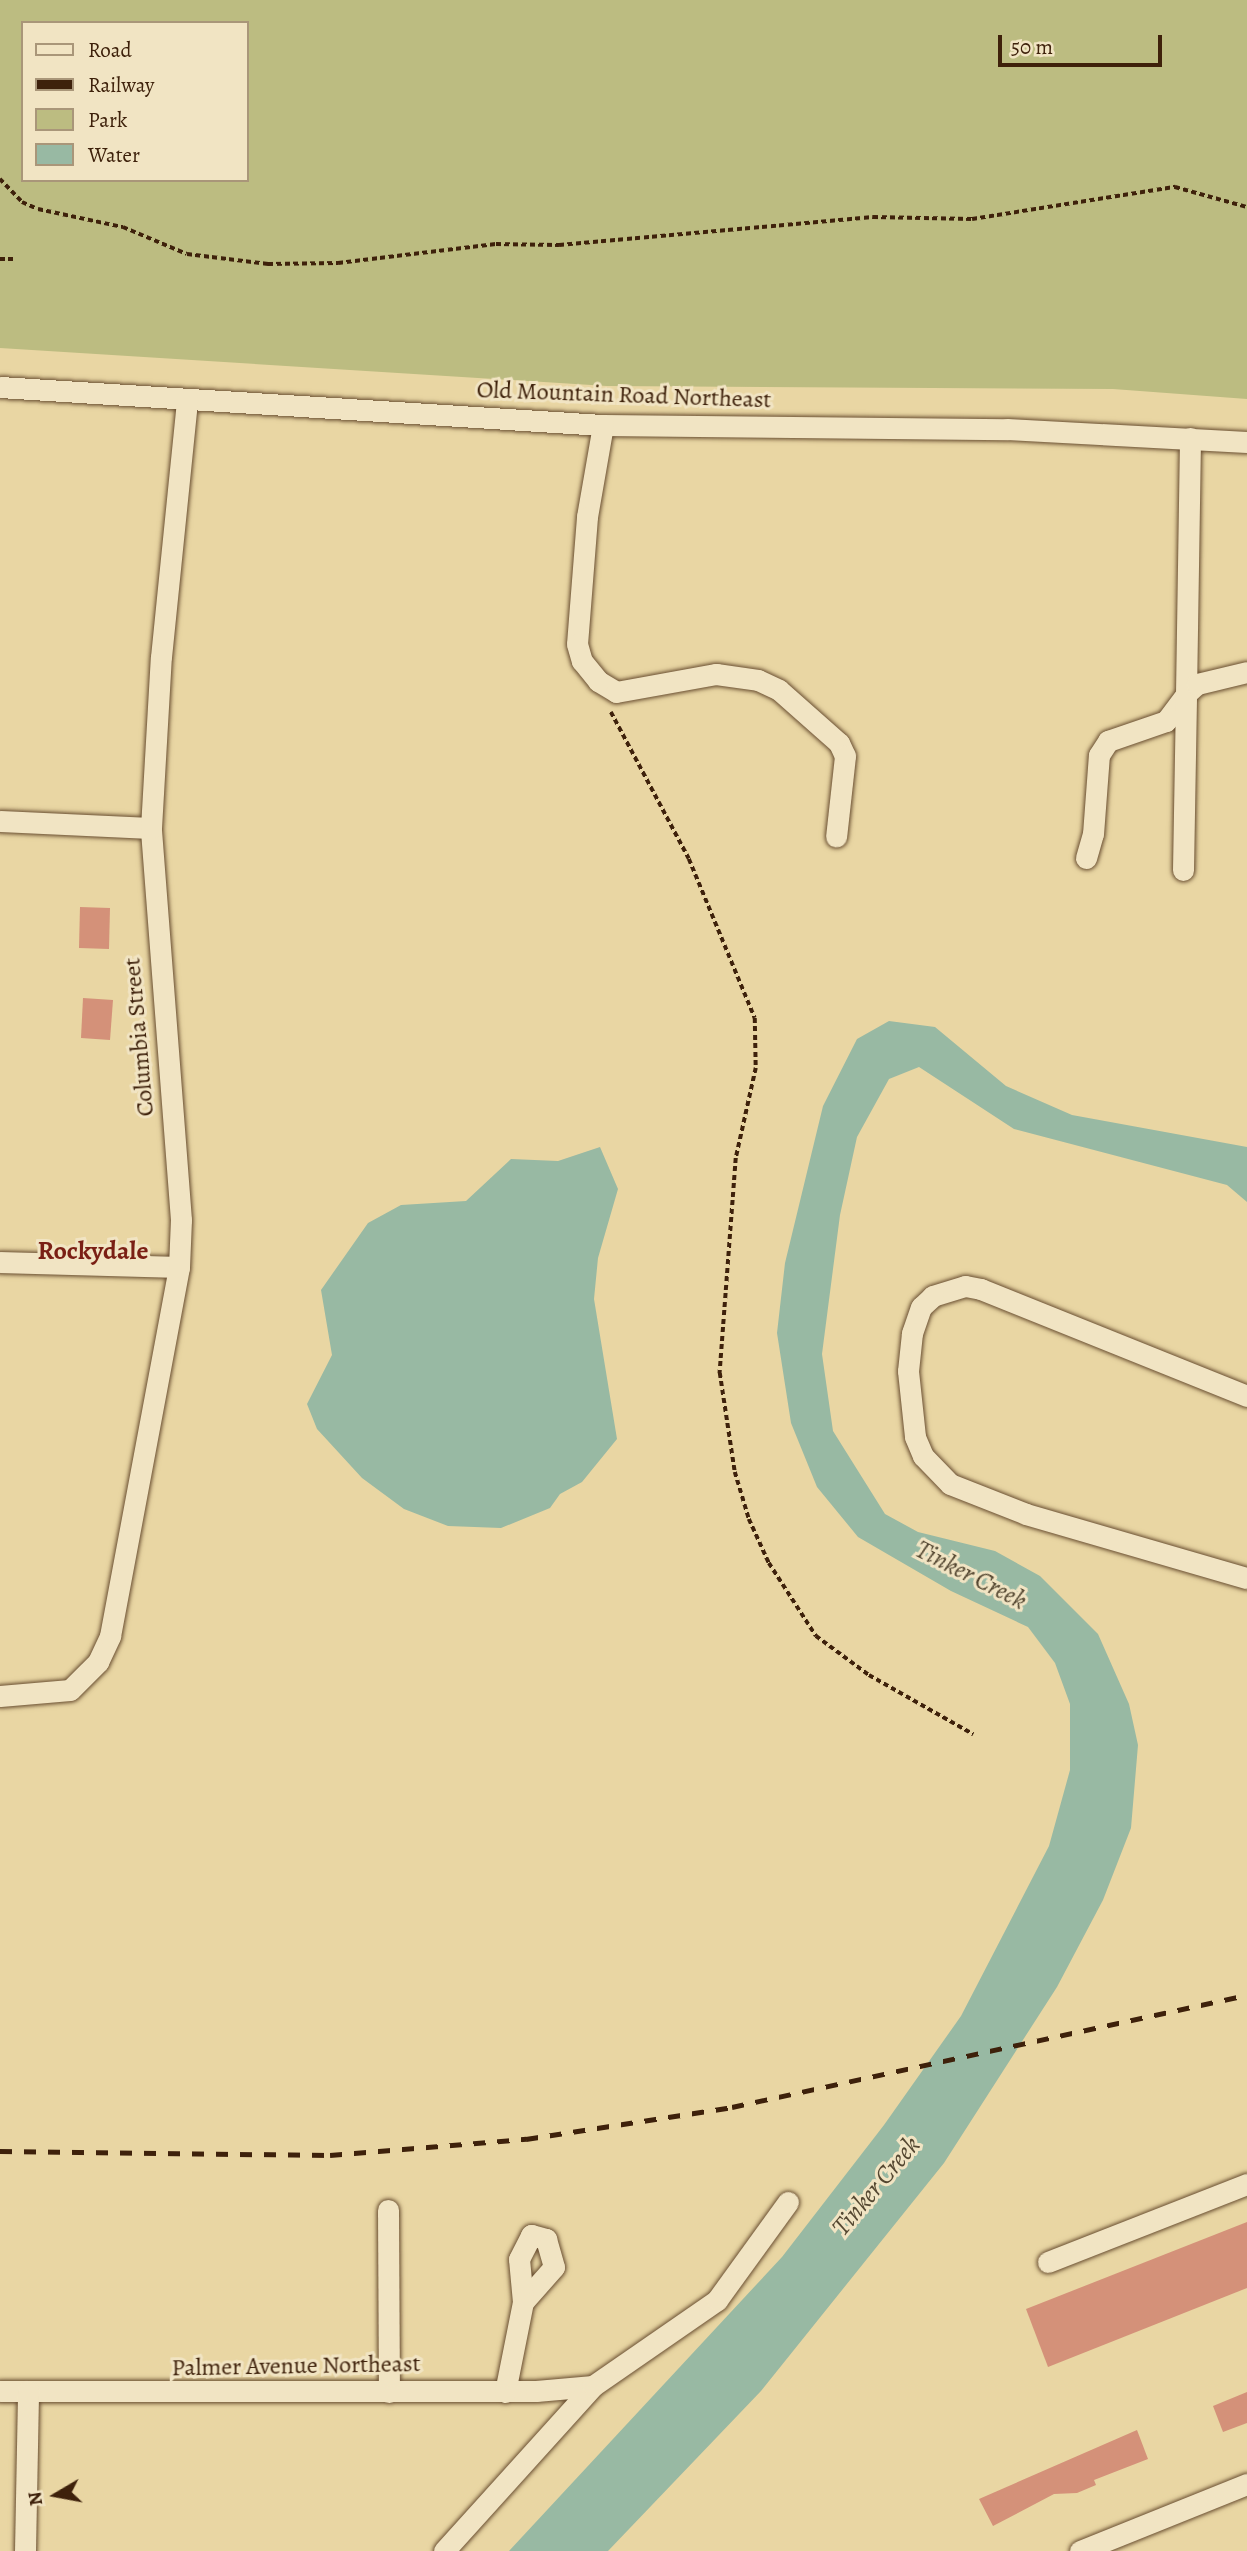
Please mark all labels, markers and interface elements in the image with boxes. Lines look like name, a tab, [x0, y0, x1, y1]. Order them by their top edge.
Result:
legend	[21, 21, 248, 182]
scale bar	[1002, 21, 1166, 65]
text: 50 m	[1011, 33, 1053, 61]
text: Road	[88, 36, 132, 64]
text: Railway	[88, 71, 154, 99]
text: Park	[88, 106, 127, 134]
text: Water	[88, 141, 140, 169]
street label: Old Mountain Road Northeast	[476, 375, 772, 415]
street label: Columbia Street	[118, 956, 160, 1118]
district label: Rockydale	[38, 1235, 148, 1267]
water label: Tinker Creek	[910, 1534, 1032, 1616]
water label: Tinker Creek	[825, 2130, 927, 2242]
street label: Palmer Avenue Northeast	[171, 2349, 421, 2383]
north arrow	[21, 2460, 91, 2530]
text: N	[21, 2490, 49, 2508]

